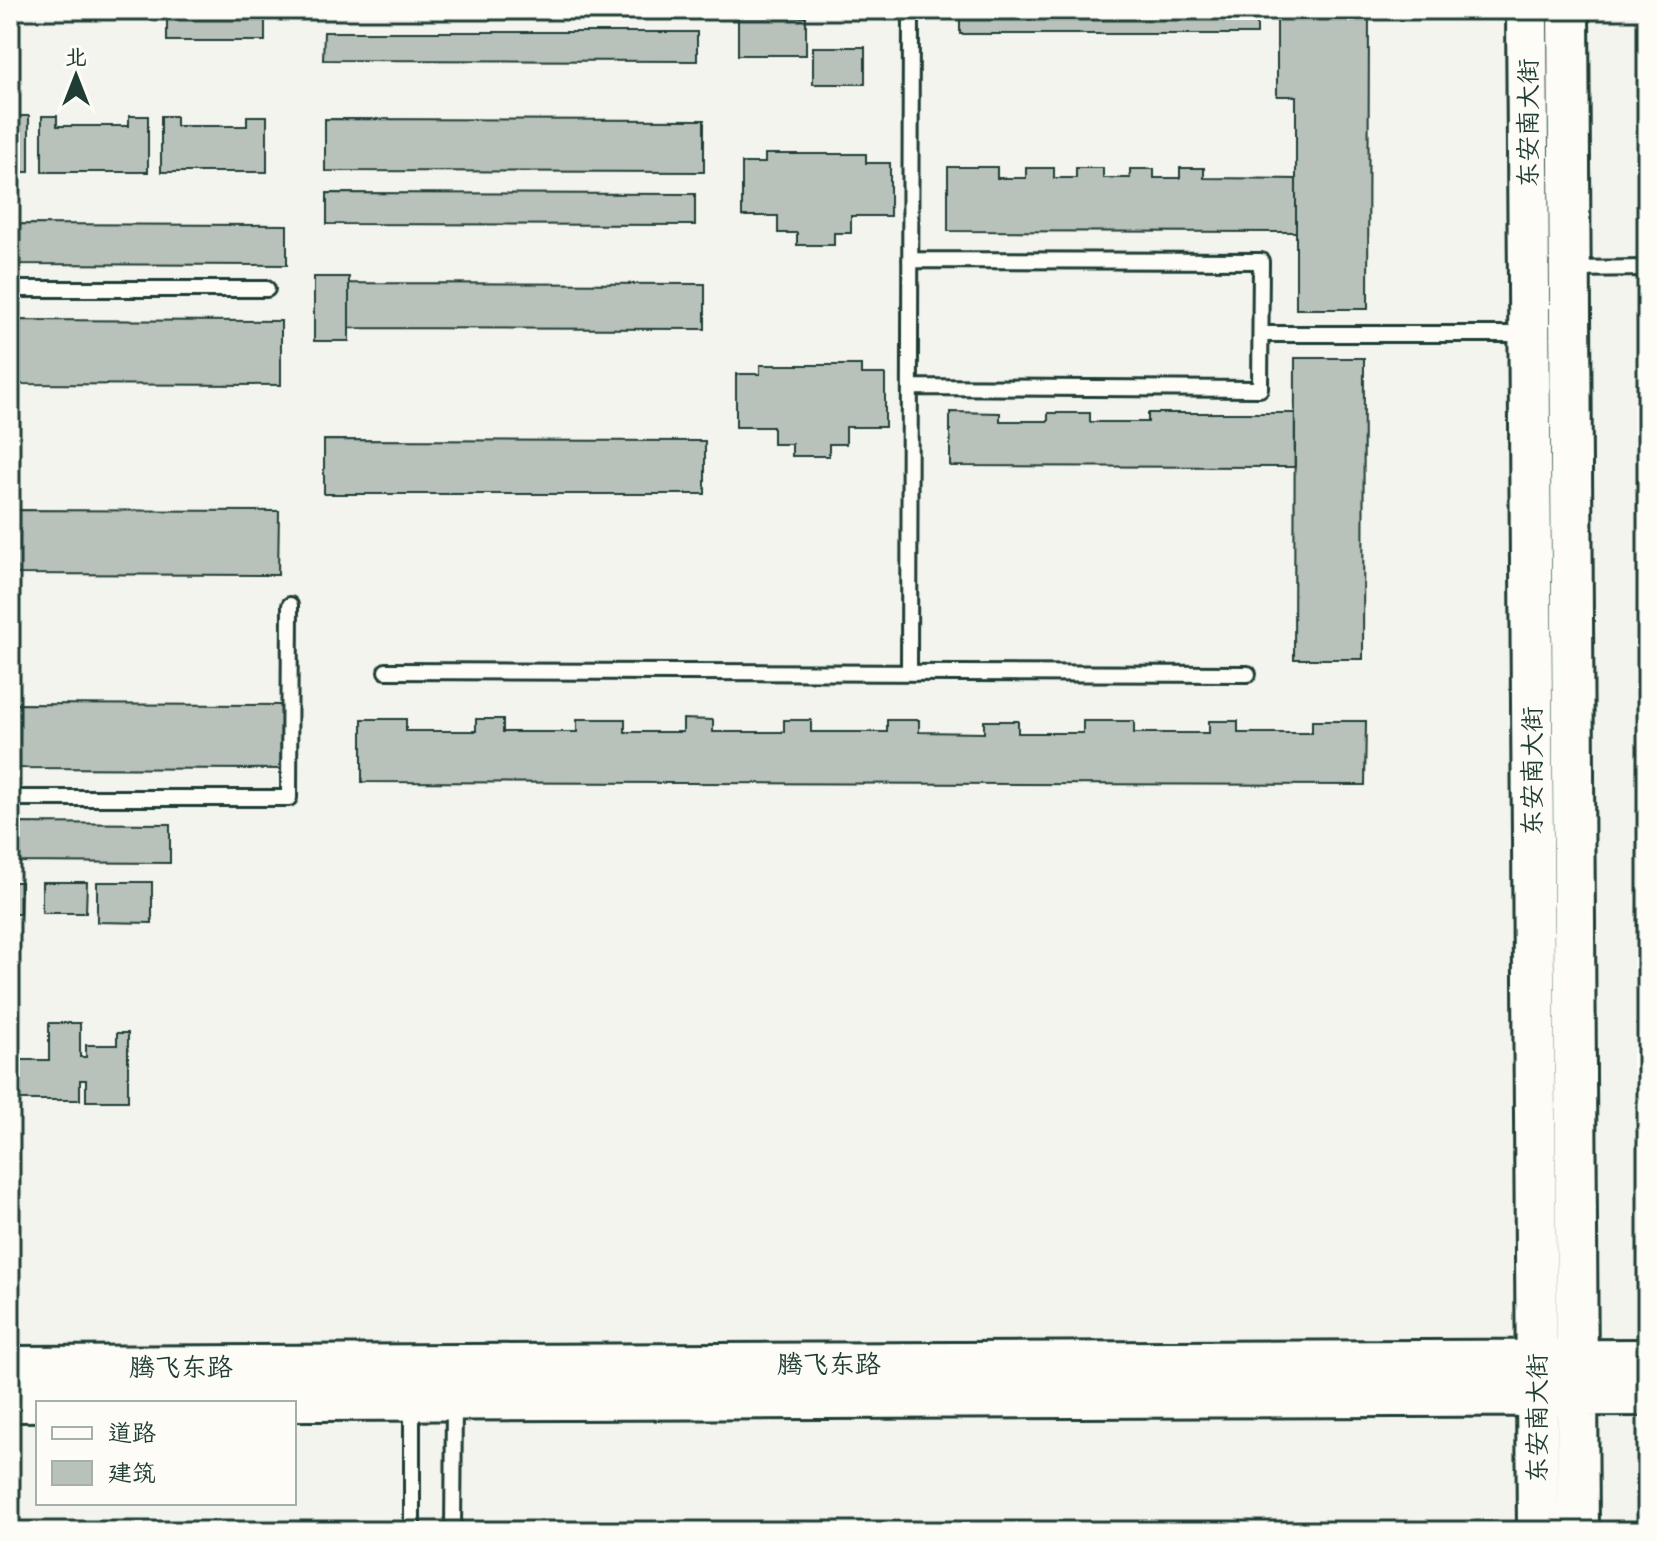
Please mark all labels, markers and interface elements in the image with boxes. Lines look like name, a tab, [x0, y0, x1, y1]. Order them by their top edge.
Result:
north arrow	[36, 36, 116, 116]
text: 北	[65, 41, 87, 71]
street label: 东安南大街	[1510, 58, 1545, 188]
street label: 东安南大街	[1514, 706, 1549, 836]
street label: 腾飞东路	[777, 1346, 881, 1381]
street label: 腾飞东路	[129, 1349, 233, 1384]
street label: 东安南大街	[1519, 1353, 1554, 1483]
legend	[36, 1401, 296, 1505]
text: 道路	[108, 1416, 156, 1448]
text: 建筑	[108, 1456, 156, 1488]

